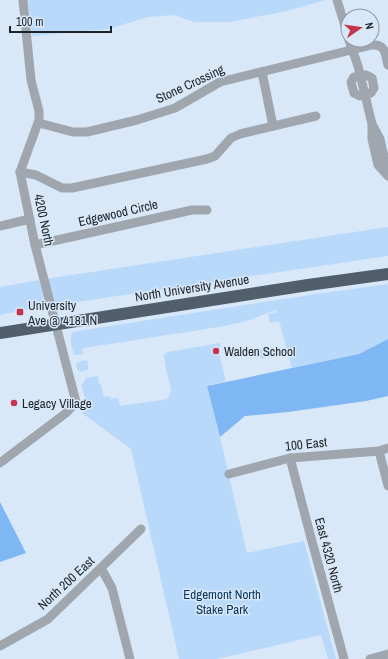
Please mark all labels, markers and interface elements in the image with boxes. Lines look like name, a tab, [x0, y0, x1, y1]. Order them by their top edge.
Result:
scale bar	[10, 8, 111, 34]
north arrow	[340, 8, 380, 48]
text: 100 m	[16, 14, 43, 30]
text: N	[362, 21, 377, 30]
street label: Stone Crossing	[153, 61, 227, 107]
street label: 4200 North	[30, 192, 58, 248]
street label: Edgewood Circle	[77, 196, 160, 230]
street label: North University Avenue	[134, 271, 250, 305]
place label: University Ave @ 4181 N	[27, 297, 97, 329]
marker: University Ave @ 4181 N	[15, 307, 25, 317]
place label: Walden School	[224, 343, 295, 360]
marker: Walden School	[211, 346, 221, 356]
place label: Legacy Village	[22, 395, 92, 412]
marker: Legacy Village	[9, 398, 19, 408]
street label: 100 East	[284, 433, 328, 455]
street label: East 4320 North	[311, 516, 347, 594]
street label: North 200 East	[34, 553, 98, 613]
park label: Edgemont North Stake Park	[183, 586, 261, 618]

